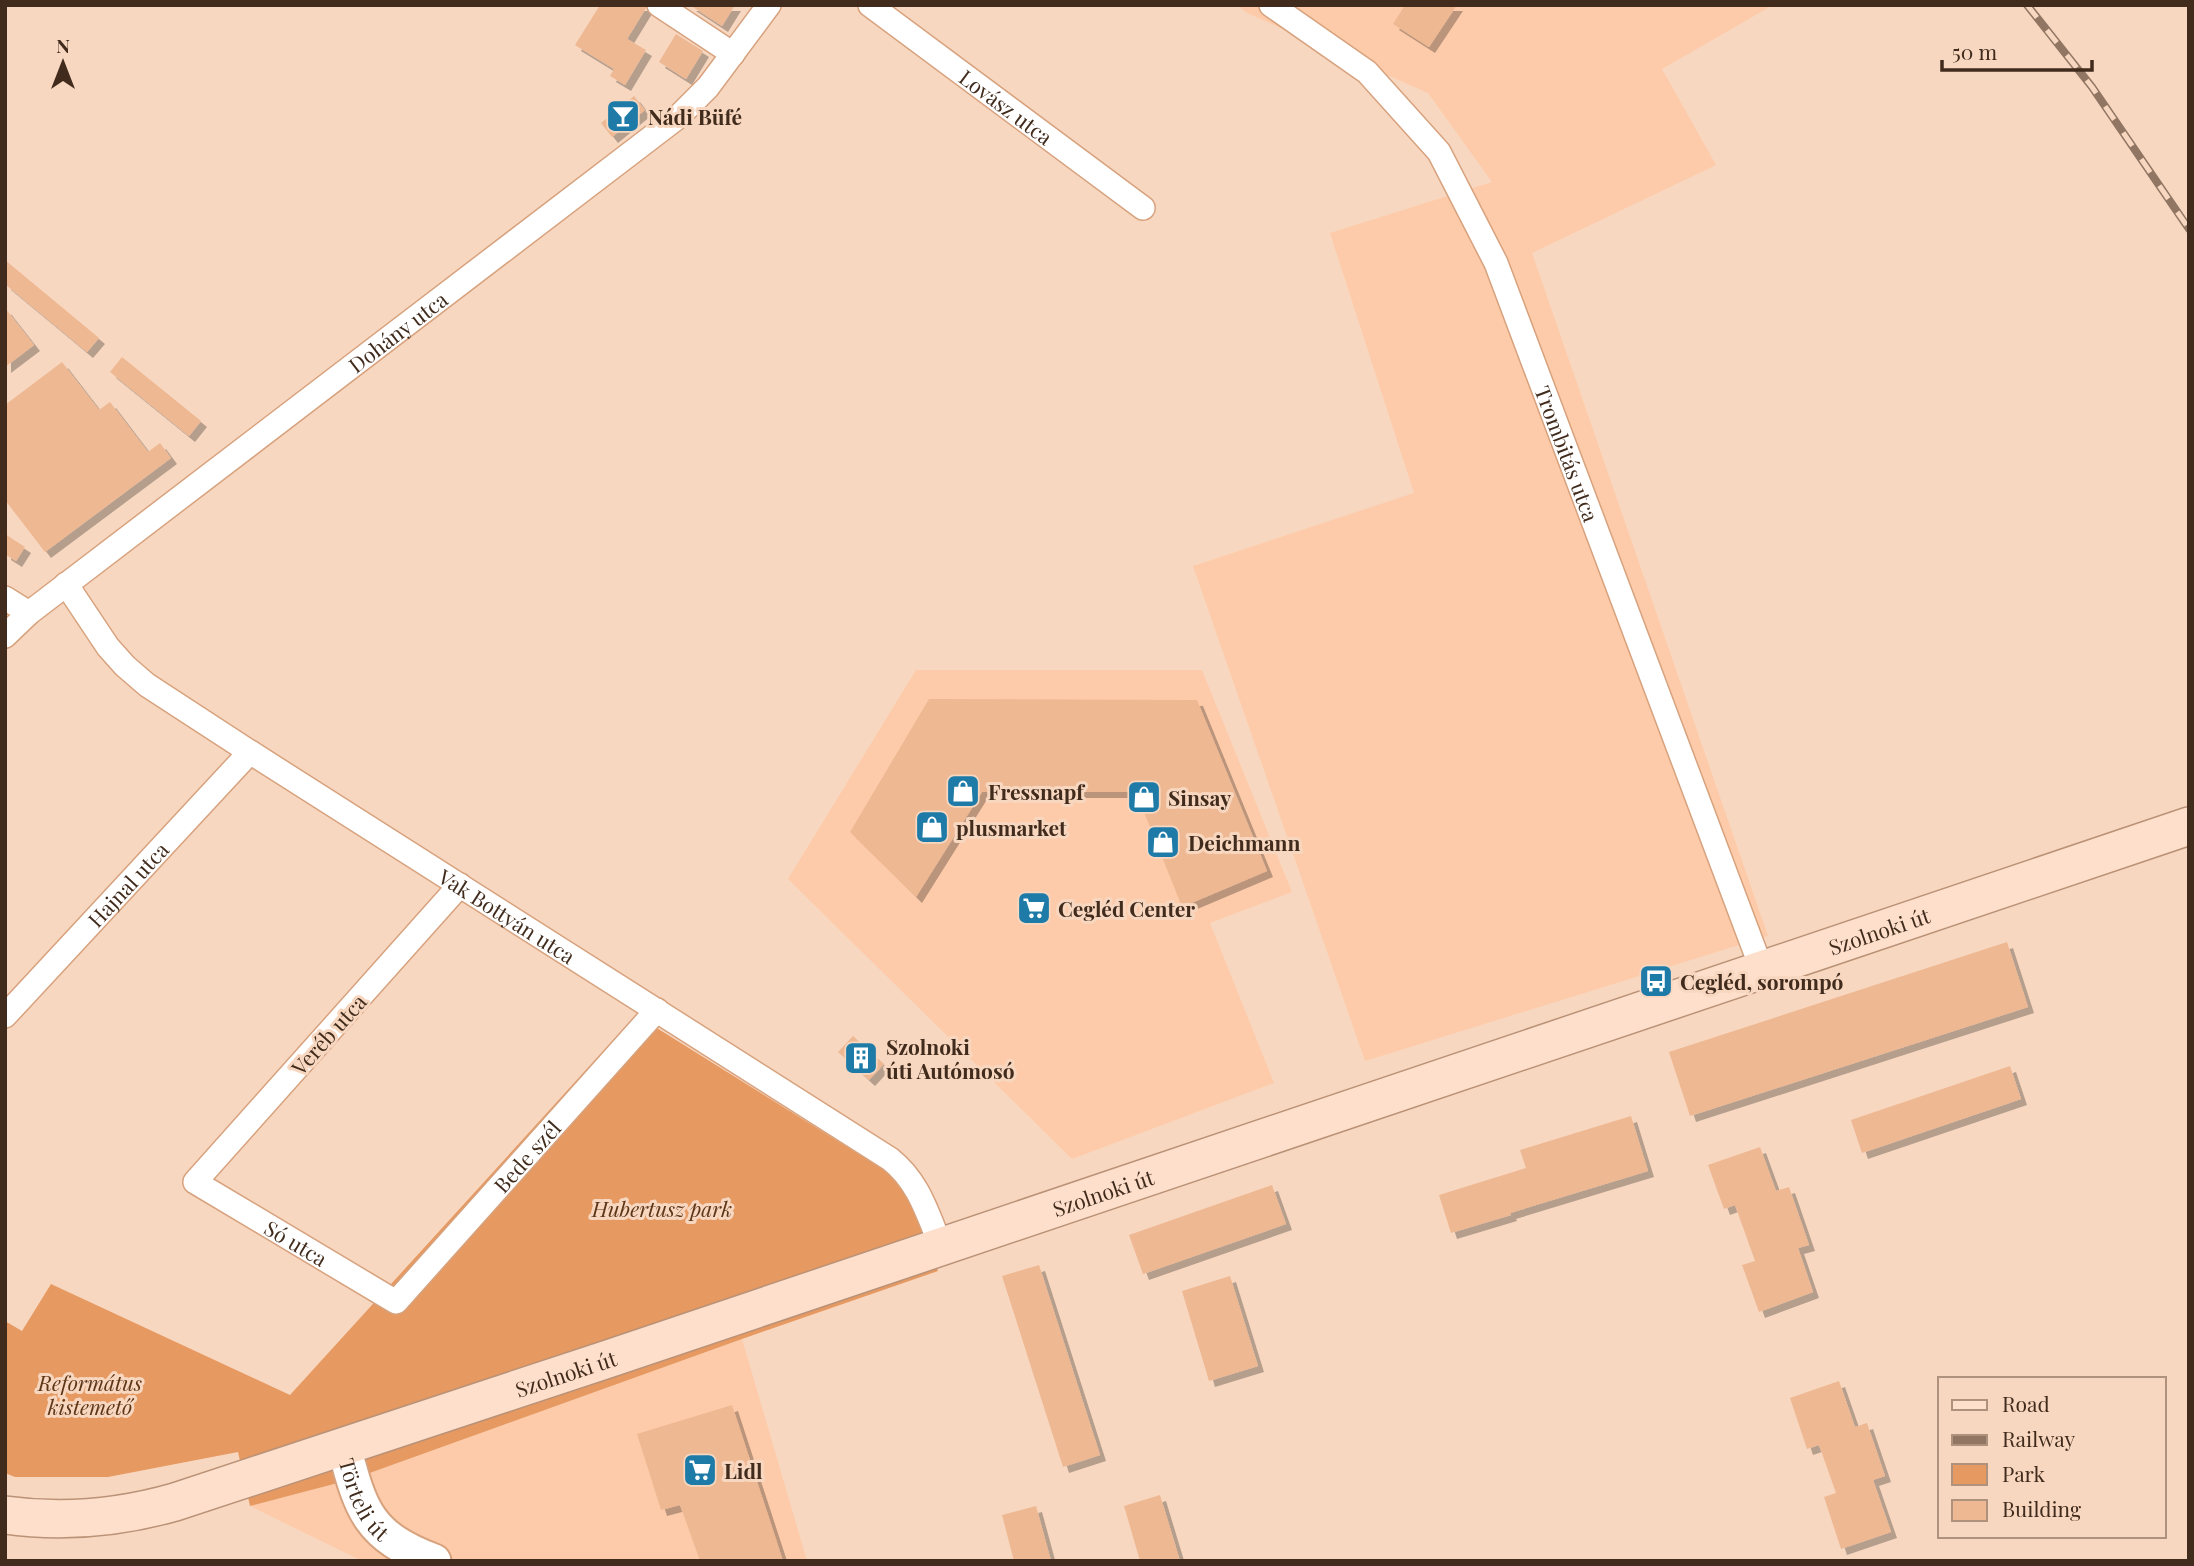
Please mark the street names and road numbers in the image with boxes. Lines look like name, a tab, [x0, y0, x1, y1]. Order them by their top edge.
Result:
street label: Lovász utca	[954, 63, 1059, 151]
street label: Dohány utca	[342, 284, 453, 378]
street label: Trombitás utca	[1529, 382, 1606, 526]
street label: Hajnal utca	[81, 835, 174, 933]
street label: Vak Bottyán utca	[433, 861, 581, 970]
street label: Szolnoki út	[1825, 900, 1934, 961]
street label: Veréb utca	[284, 987, 372, 1081]
street label: Bede szél	[487, 1114, 566, 1198]
street label: Szolnoki út	[1049, 1162, 1158, 1222]
street label: Só utca	[260, 1213, 333, 1272]
street label: Szolnoki út	[511, 1343, 620, 1403]
street label: Törteli út	[334, 1455, 396, 1547]

